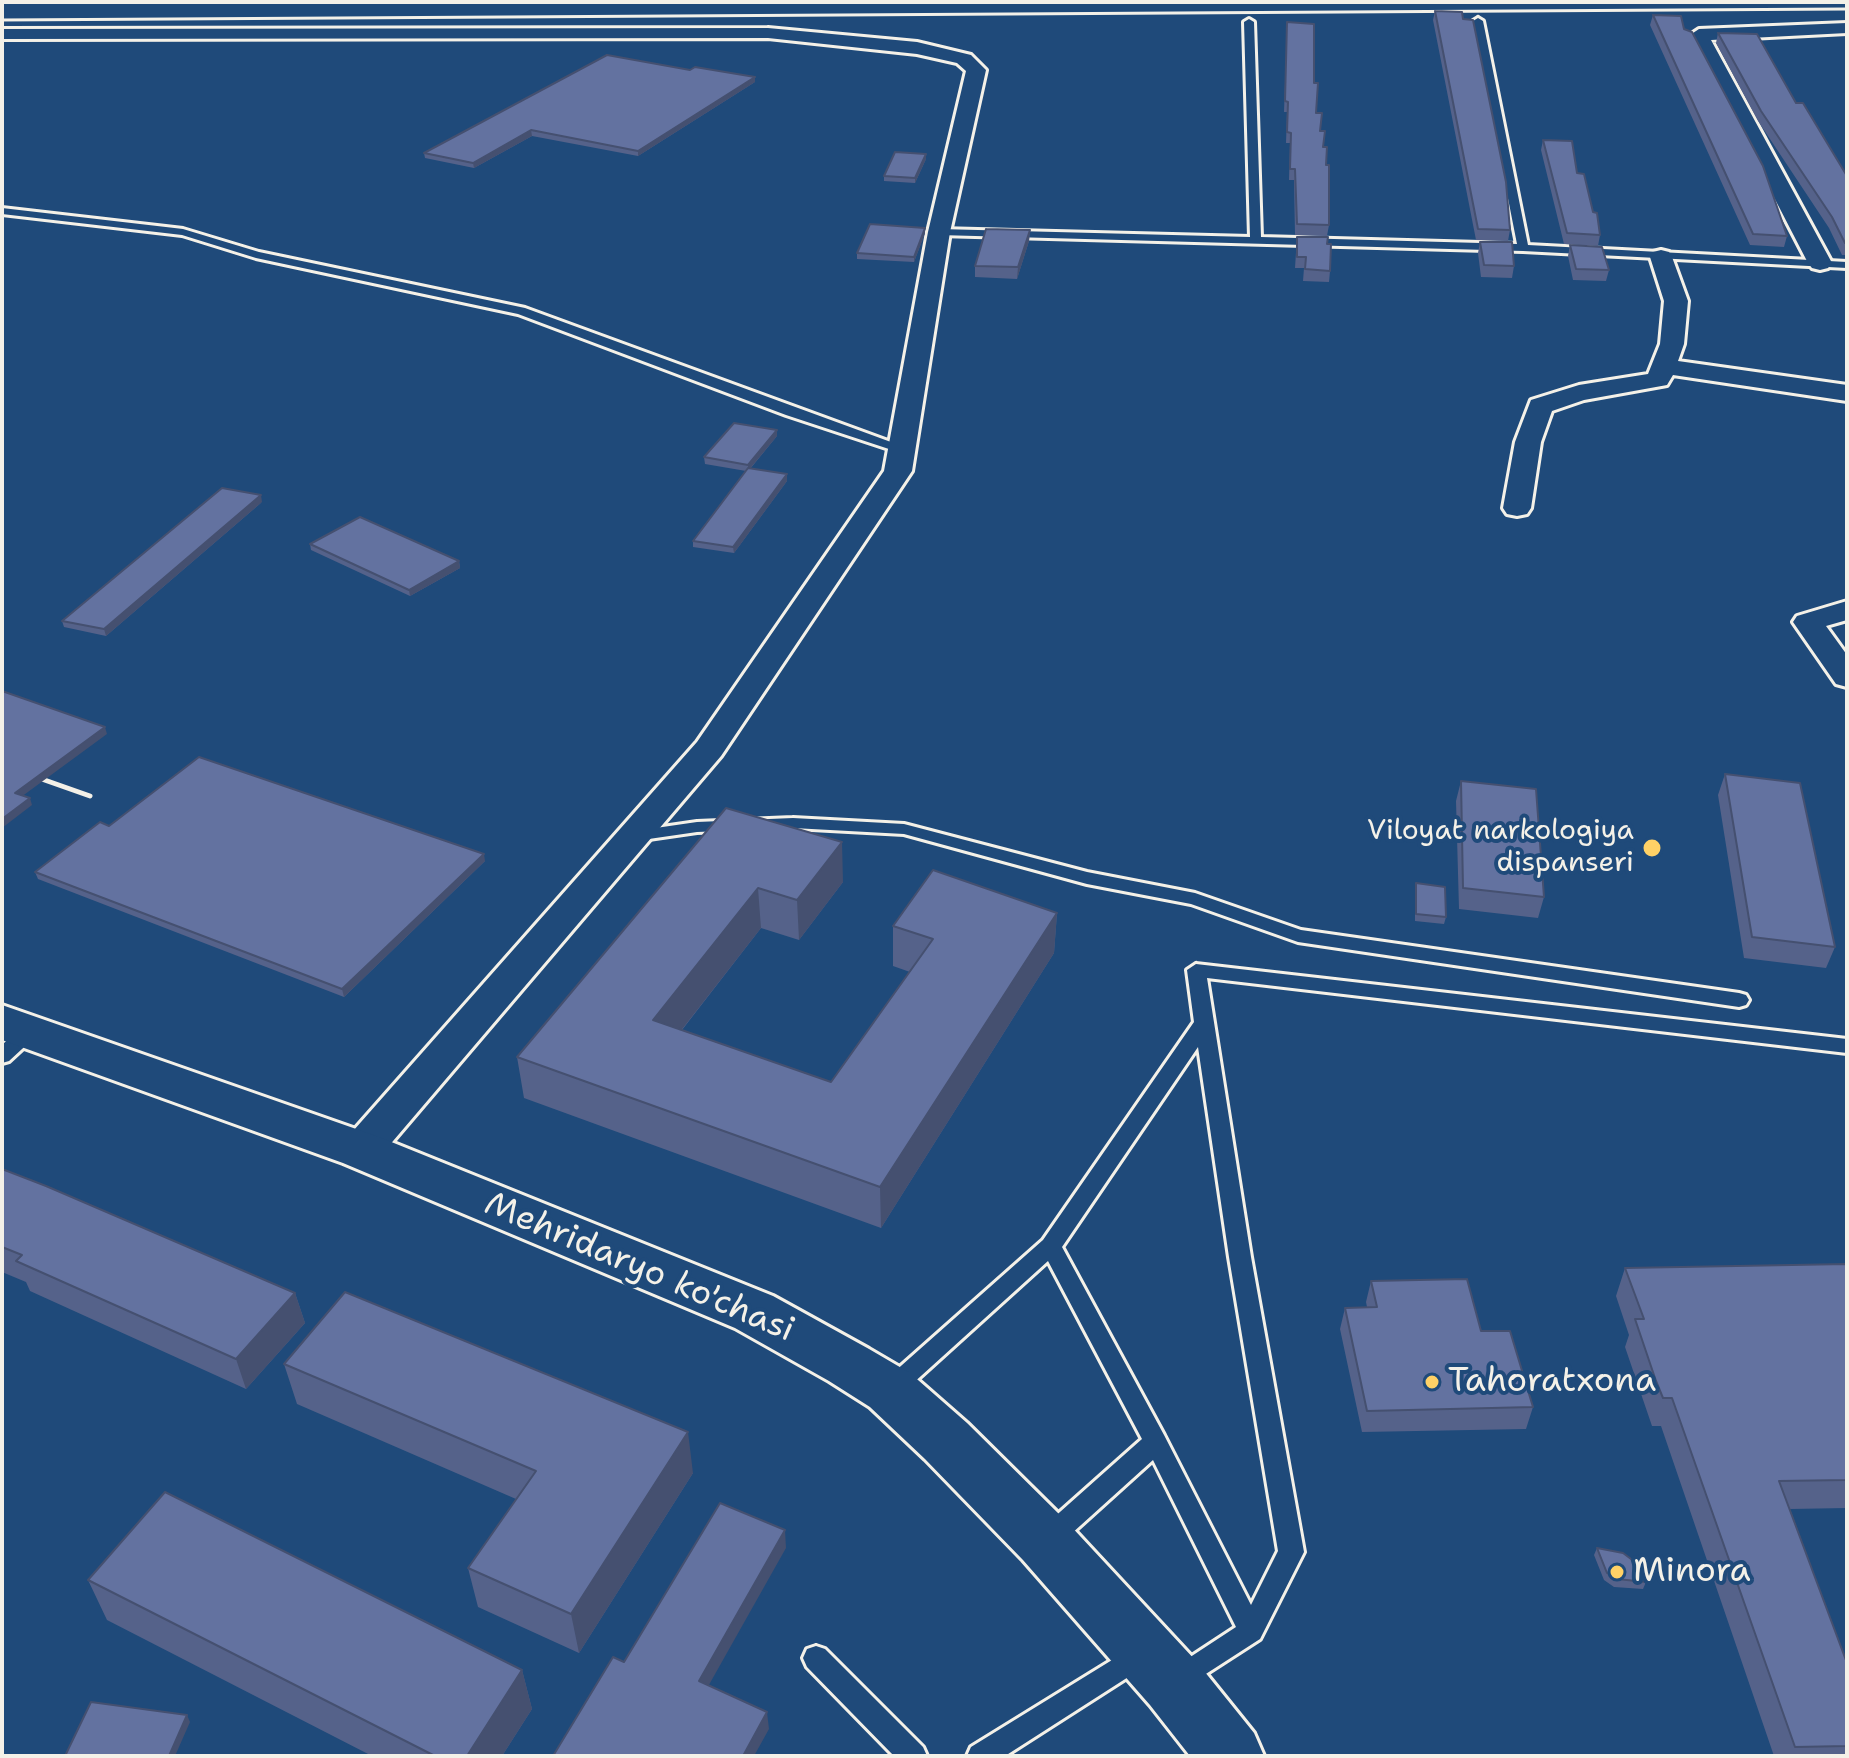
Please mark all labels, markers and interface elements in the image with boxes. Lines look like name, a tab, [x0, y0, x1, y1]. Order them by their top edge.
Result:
place label: Viloyat narkologiya dispanseri	[1367, 815, 1634, 881]
marker: Viloyat narkologiya dispanseri	[1641, 837, 1663, 859]
street label: Мehridaryo ko'chasi	[478, 1184, 800, 1352]
place label: Tahoratxona	[1448, 1362, 1656, 1402]
marker: Tahoratxona	[1423, 1373, 1441, 1391]
place label: Minora	[1633, 1552, 1751, 1592]
marker: Minora	[1608, 1563, 1626, 1581]

